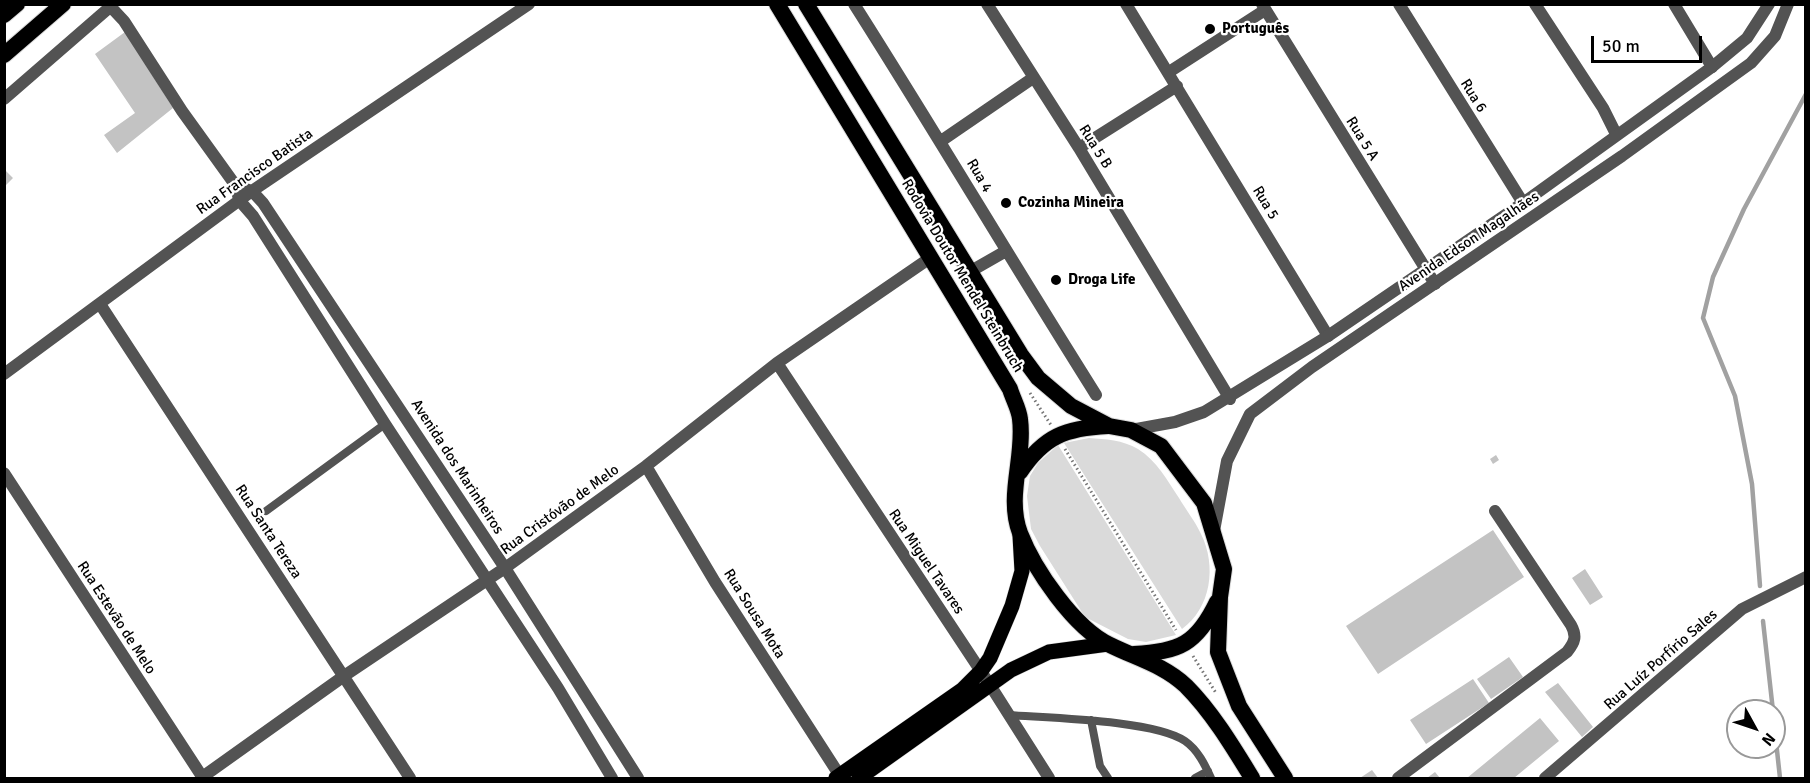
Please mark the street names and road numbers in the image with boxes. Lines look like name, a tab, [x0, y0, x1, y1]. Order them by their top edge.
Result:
street label: Rua 6	[1456, 76, 1490, 116]
street label: Rua 5 A	[1342, 114, 1382, 164]
street label: Rua 5 B	[1075, 122, 1115, 172]
street label: Rua Francisco Batista	[193, 125, 317, 219]
street label: Rua 4	[962, 156, 996, 196]
street label: Rodovia Doutor Mendel Steinbruch	[897, 176, 1027, 376]
street label: Rua 5	[1248, 183, 1282, 223]
street label: Avenida Edson Magalhães	[1395, 188, 1543, 296]
street label: Avenida dos Marinheiros	[407, 396, 507, 538]
street label: Rua Cristóvão de Melo	[497, 461, 623, 559]
street label: Rua Santa Tereza	[231, 481, 305, 583]
street label: Rua Miguel Tavares	[884, 506, 968, 618]
street label: Rua Estevão de Melo	[73, 558, 159, 678]
street label: Rua Sousa Mota	[719, 566, 789, 662]
street label: Rua Luíz Porfírio Sales	[1601, 606, 1721, 714]

